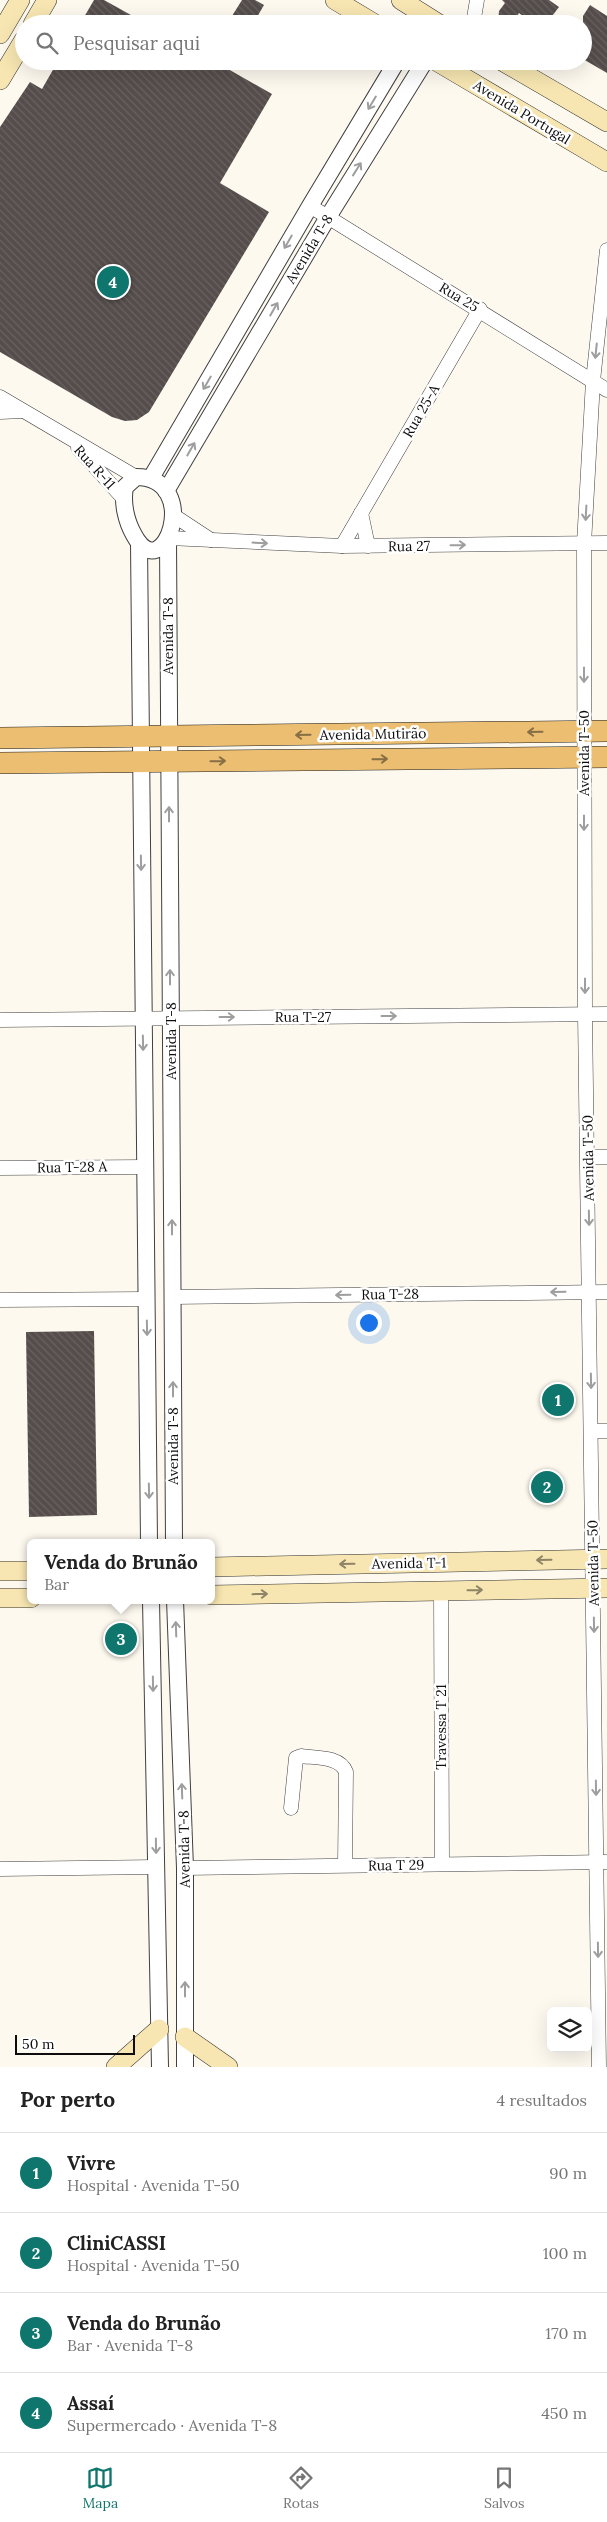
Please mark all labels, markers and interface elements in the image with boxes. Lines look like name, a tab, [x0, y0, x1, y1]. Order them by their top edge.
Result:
search box	[15, 15, 592, 70]
icon: search	[33, 29, 61, 57]
text: Pesquisar aqui	[73, 31, 200, 55]
street label: Avenida Portugal	[469, 75, 574, 148]
one-way arrow	[367, 95, 377, 109]
one-way arrow	[353, 163, 363, 177]
street label: Avenida T-8	[281, 211, 337, 288]
one-way arrow	[283, 235, 293, 249]
pin: 4	[97, 263, 129, 301]
street label: Rua 25	[436, 278, 482, 316]
one-way arrow	[269, 302, 279, 316]
one-way arrow	[591, 342, 601, 358]
one-way arrow	[201, 375, 211, 389]
street label: Rua 25-A	[399, 381, 444, 441]
street label: Rua R-11	[70, 441, 120, 493]
one-way arrow	[187, 442, 197, 456]
one-way arrow	[581, 505, 590, 521]
street label: Rua 27	[388, 537, 431, 555]
one-way arrow	[252, 538, 268, 547]
one-way arrow	[450, 540, 466, 550]
street label: Avenida T-8	[159, 597, 177, 676]
one-way arrow	[579, 667, 589, 683]
street label: Avenida T-50	[575, 710, 593, 797]
street label: Avenida Mutirão	[318, 724, 427, 744]
one-way arrow	[528, 727, 544, 737]
one-way arrow	[295, 730, 312, 740]
one-way arrow	[372, 754, 388, 764]
one-way arrow	[209, 757, 225, 766]
one-way arrow	[164, 806, 174, 822]
one-way arrow	[579, 814, 589, 831]
one-way arrow	[136, 855, 146, 871]
one-way arrow	[165, 969, 175, 985]
one-way arrow	[580, 977, 590, 993]
street label: Avenida T-8	[162, 1002, 180, 1081]
street label: Rua T-27	[275, 1008, 332, 1026]
one-way arrow	[381, 1011, 397, 1021]
one-way arrow	[218, 1012, 235, 1022]
one-way arrow	[138, 1035, 148, 1051]
street label: Avenida T-50	[578, 1115, 598, 1202]
street label: Rua T-28 A	[37, 1157, 108, 1177]
one-way arrow	[584, 1210, 594, 1226]
one-way arrow	[167, 1219, 177, 1235]
street label: Rua T-28	[361, 1284, 419, 1304]
one-way arrow	[551, 1287, 567, 1297]
one-way arrow	[336, 1290, 352, 1299]
your location	[356, 1310, 382, 1336]
one-way arrow	[142, 1320, 152, 1336]
one-way arrow	[586, 1372, 596, 1388]
one-way arrow	[168, 1381, 178, 1398]
pin: 1	[542, 1381, 574, 1419]
street label: Avenida T-8	[164, 1407, 182, 1486]
pin: 2	[531, 1468, 563, 1506]
one-way arrow	[144, 1482, 154, 1499]
street label: Avenida T-50	[583, 1520, 603, 1607]
popup	[27, 1539, 215, 1604]
text: Venda do Brunão	[44, 1550, 198, 1574]
street label: Avenida T-1	[371, 1553, 446, 1573]
one-way arrow	[536, 1555, 552, 1565]
one-way arrow	[339, 1559, 355, 1569]
text: Bar	[44, 1574, 69, 1594]
one-way arrow	[466, 1585, 482, 1595]
one-way arrow	[251, 1589, 267, 1599]
one-way arrow	[589, 1616, 599, 1633]
pin: 3	[105, 1620, 137, 1658]
one-way arrow	[172, 1621, 181, 1637]
one-way arrow	[148, 1676, 157, 1692]
street label: Travessa T 21	[432, 1684, 450, 1770]
one-way arrow	[591, 1779, 600, 1795]
one-way arrow	[177, 1783, 187, 1800]
street label: Avenida T-8	[174, 1810, 194, 1889]
one-way arrow	[151, 1838, 161, 1854]
street label: Rua T 29	[368, 1856, 424, 1874]
one-way arrow	[593, 1942, 602, 1958]
one-way arrow	[180, 1981, 190, 1997]
map controls	[547, 2007, 592, 2052]
button: layers	[547, 2007, 592, 2052]
scale bar	[15, 2032, 135, 2055]
text: 50 m	[22, 2035, 55, 2053]
text: Por perto	[20, 2086, 115, 2113]
text: 4 resultados	[497, 2090, 587, 2110]
text: Vivre	[67, 2151, 115, 2175]
text: 1	[33, 2163, 39, 2183]
text: 90 m	[549, 2163, 587, 2183]
text: Hospital · Avenida T-50	[67, 2175, 240, 2195]
text: CliniCASSI	[67, 2231, 166, 2255]
text: 2	[32, 2243, 40, 2263]
text: 100 m	[543, 2243, 587, 2263]
text: Hospital · Avenida T-50	[67, 2255, 240, 2275]
text: Venda do Brunão	[67, 2311, 221, 2335]
text: 3	[32, 2323, 40, 2343]
text: 170 m	[545, 2323, 587, 2343]
text: Bar · Avenida T-8	[67, 2335, 193, 2355]
text: Assaí	[67, 2391, 114, 2415]
text: 4	[32, 2403, 40, 2423]
text: 450 m	[541, 2403, 587, 2423]
text: Supermercado · Avenida T-8	[67, 2415, 277, 2435]
tab: Mapa	[82, 2464, 118, 2512]
tab: Rotas	[283, 2464, 319, 2512]
tab: Salvos	[484, 2464, 525, 2512]

